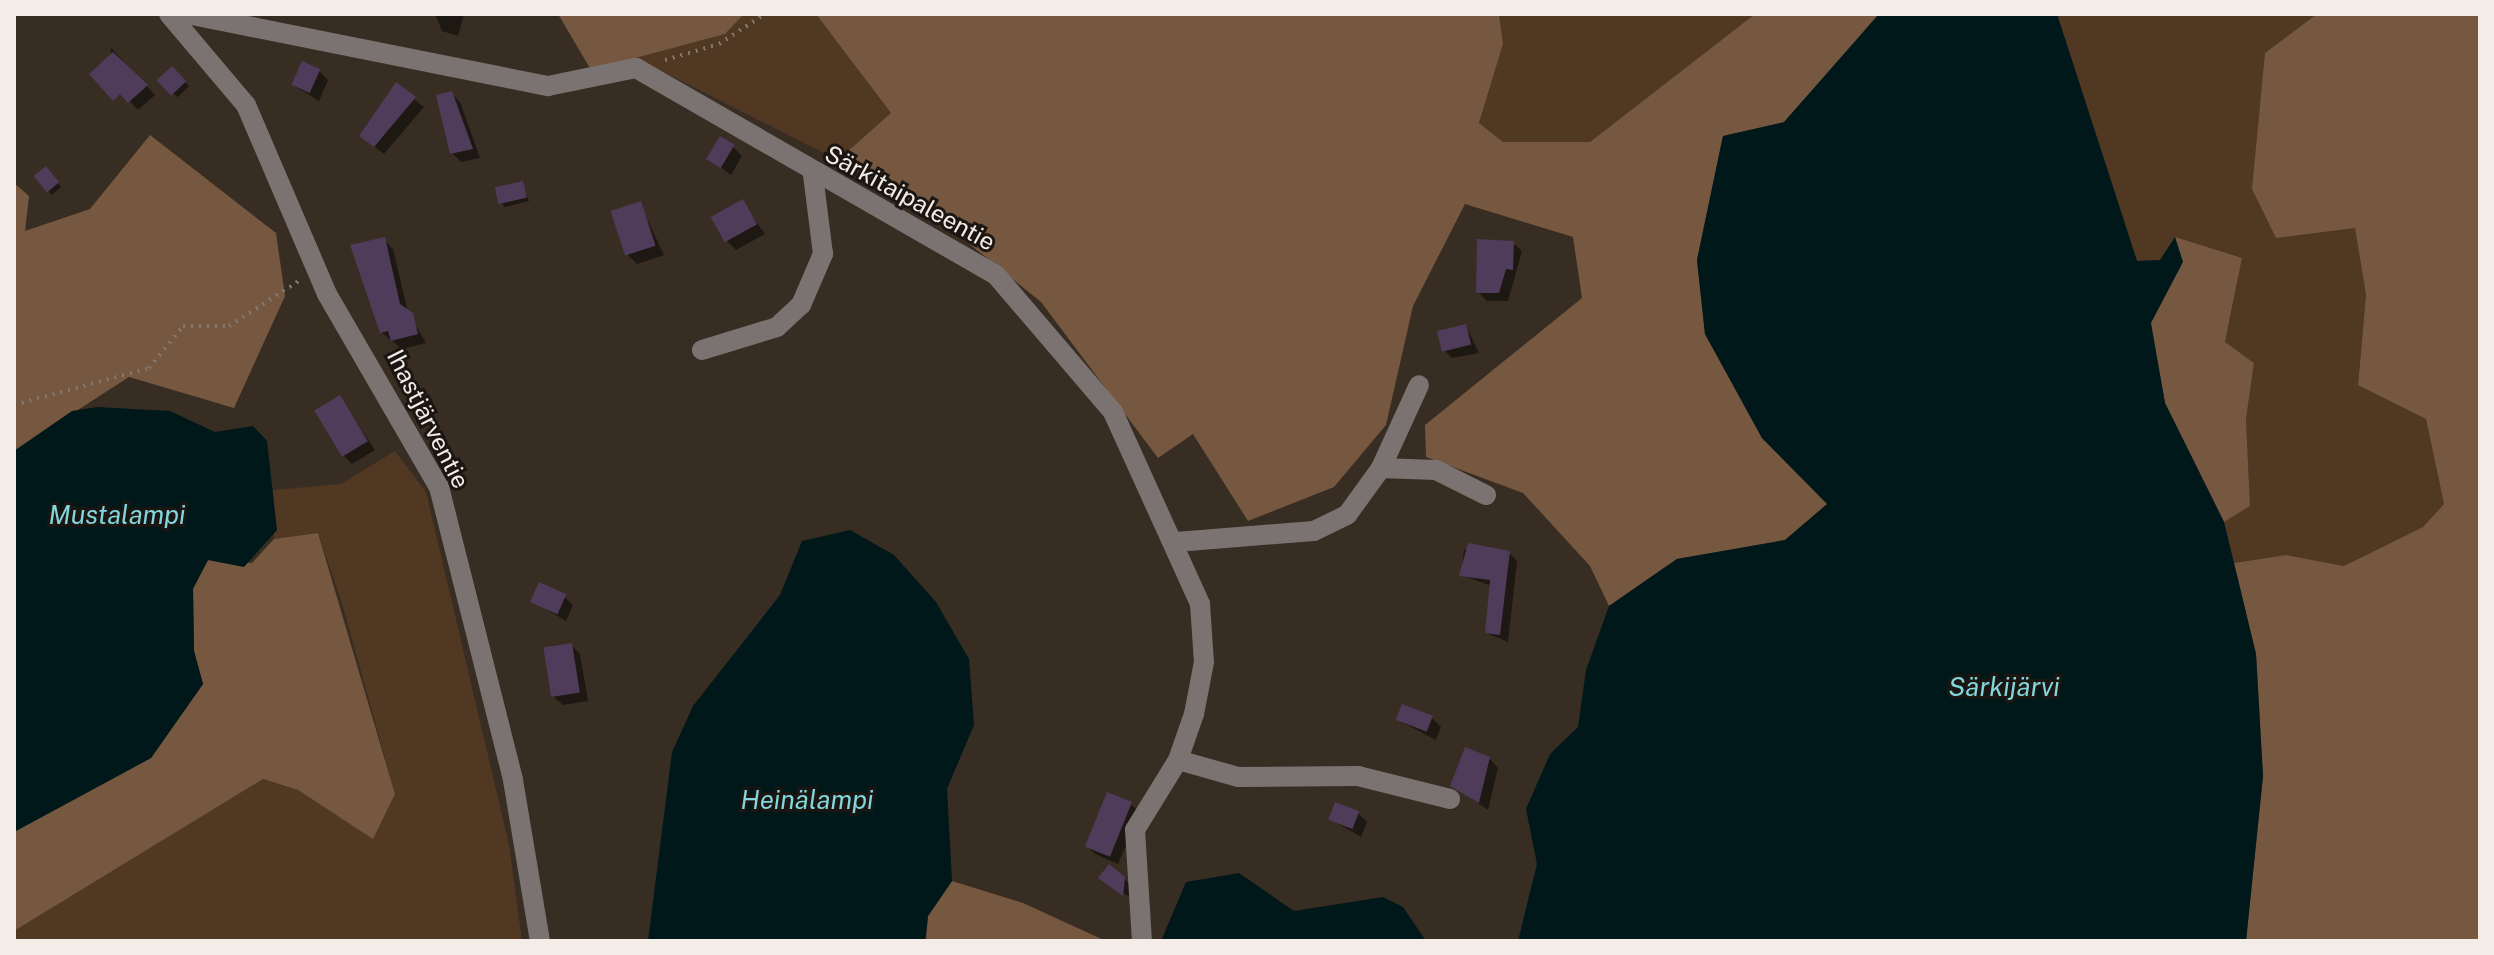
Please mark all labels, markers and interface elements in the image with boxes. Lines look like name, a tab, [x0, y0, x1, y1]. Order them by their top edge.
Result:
street label: Särkitaipaleentie	[820, 139, 1000, 257]
street label: Ihastjärventie	[381, 345, 475, 493]
water label: Mustalampi	[49, 499, 185, 531]
water label: Särkijärvi	[1948, 671, 2060, 703]
water label: Heinälampi	[741, 784, 873, 816]

